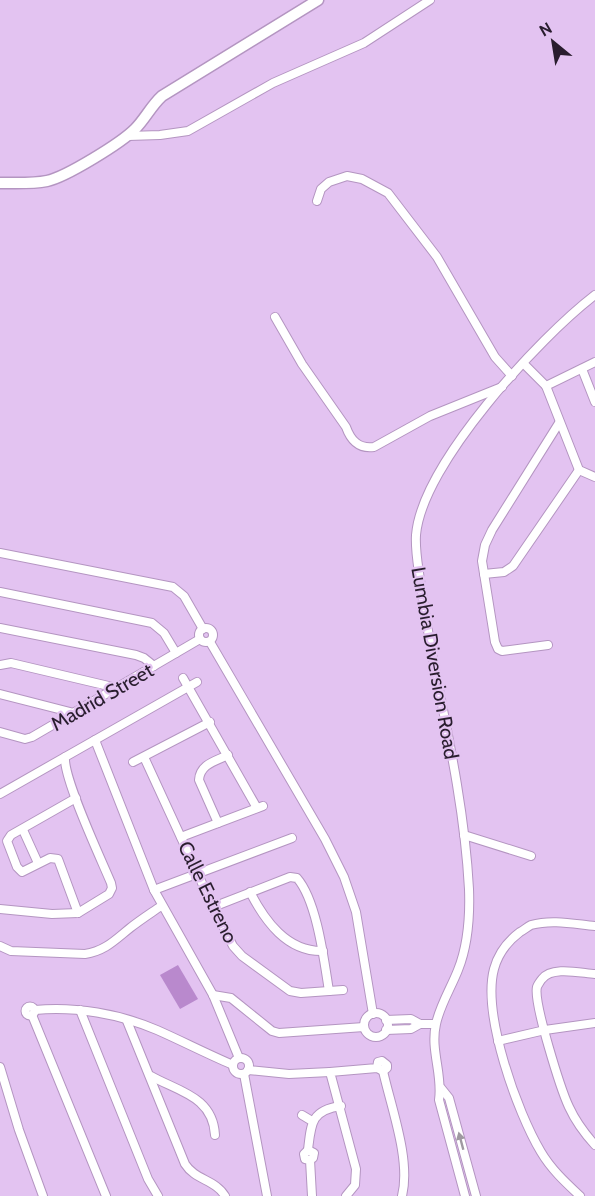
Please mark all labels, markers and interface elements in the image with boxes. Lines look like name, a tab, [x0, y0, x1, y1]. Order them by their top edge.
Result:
north arrow	[523, 12, 583, 72]
text: N	[536, 18, 555, 40]
street label: Lumbia Diversion Road	[406, 565, 464, 761]
street label: Madrid Street	[46, 658, 158, 736]
street label: Calle Estreno	[173, 837, 243, 947]
one-way arrow	[456, 1131, 465, 1149]

